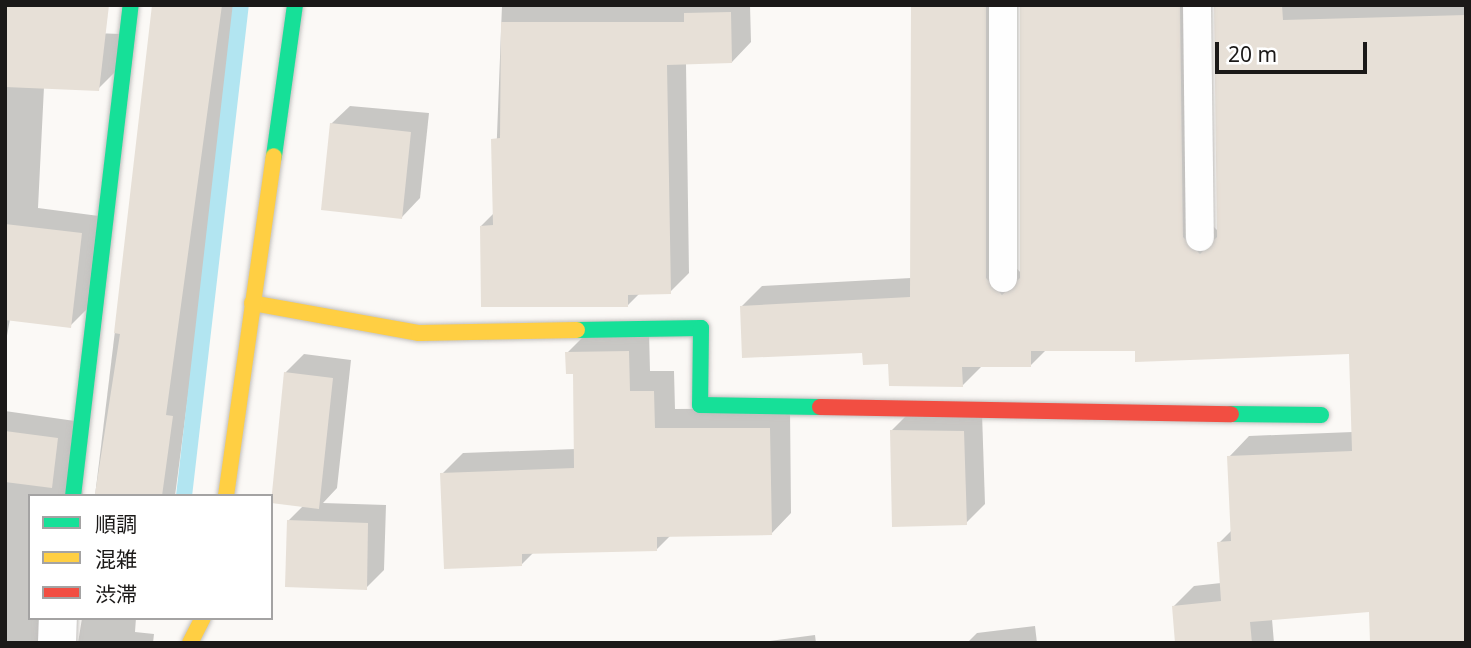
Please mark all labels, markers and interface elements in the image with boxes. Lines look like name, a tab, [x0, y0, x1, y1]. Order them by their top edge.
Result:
scale bar	[1219, 28, 1371, 72]
text: 20 m	[1228, 40, 1277, 68]
legend	[28, 494, 273, 620]
text: 順調	[95, 510, 137, 538]
text: 混雑	[95, 545, 137, 573]
text: 渋滞	[95, 580, 137, 608]

